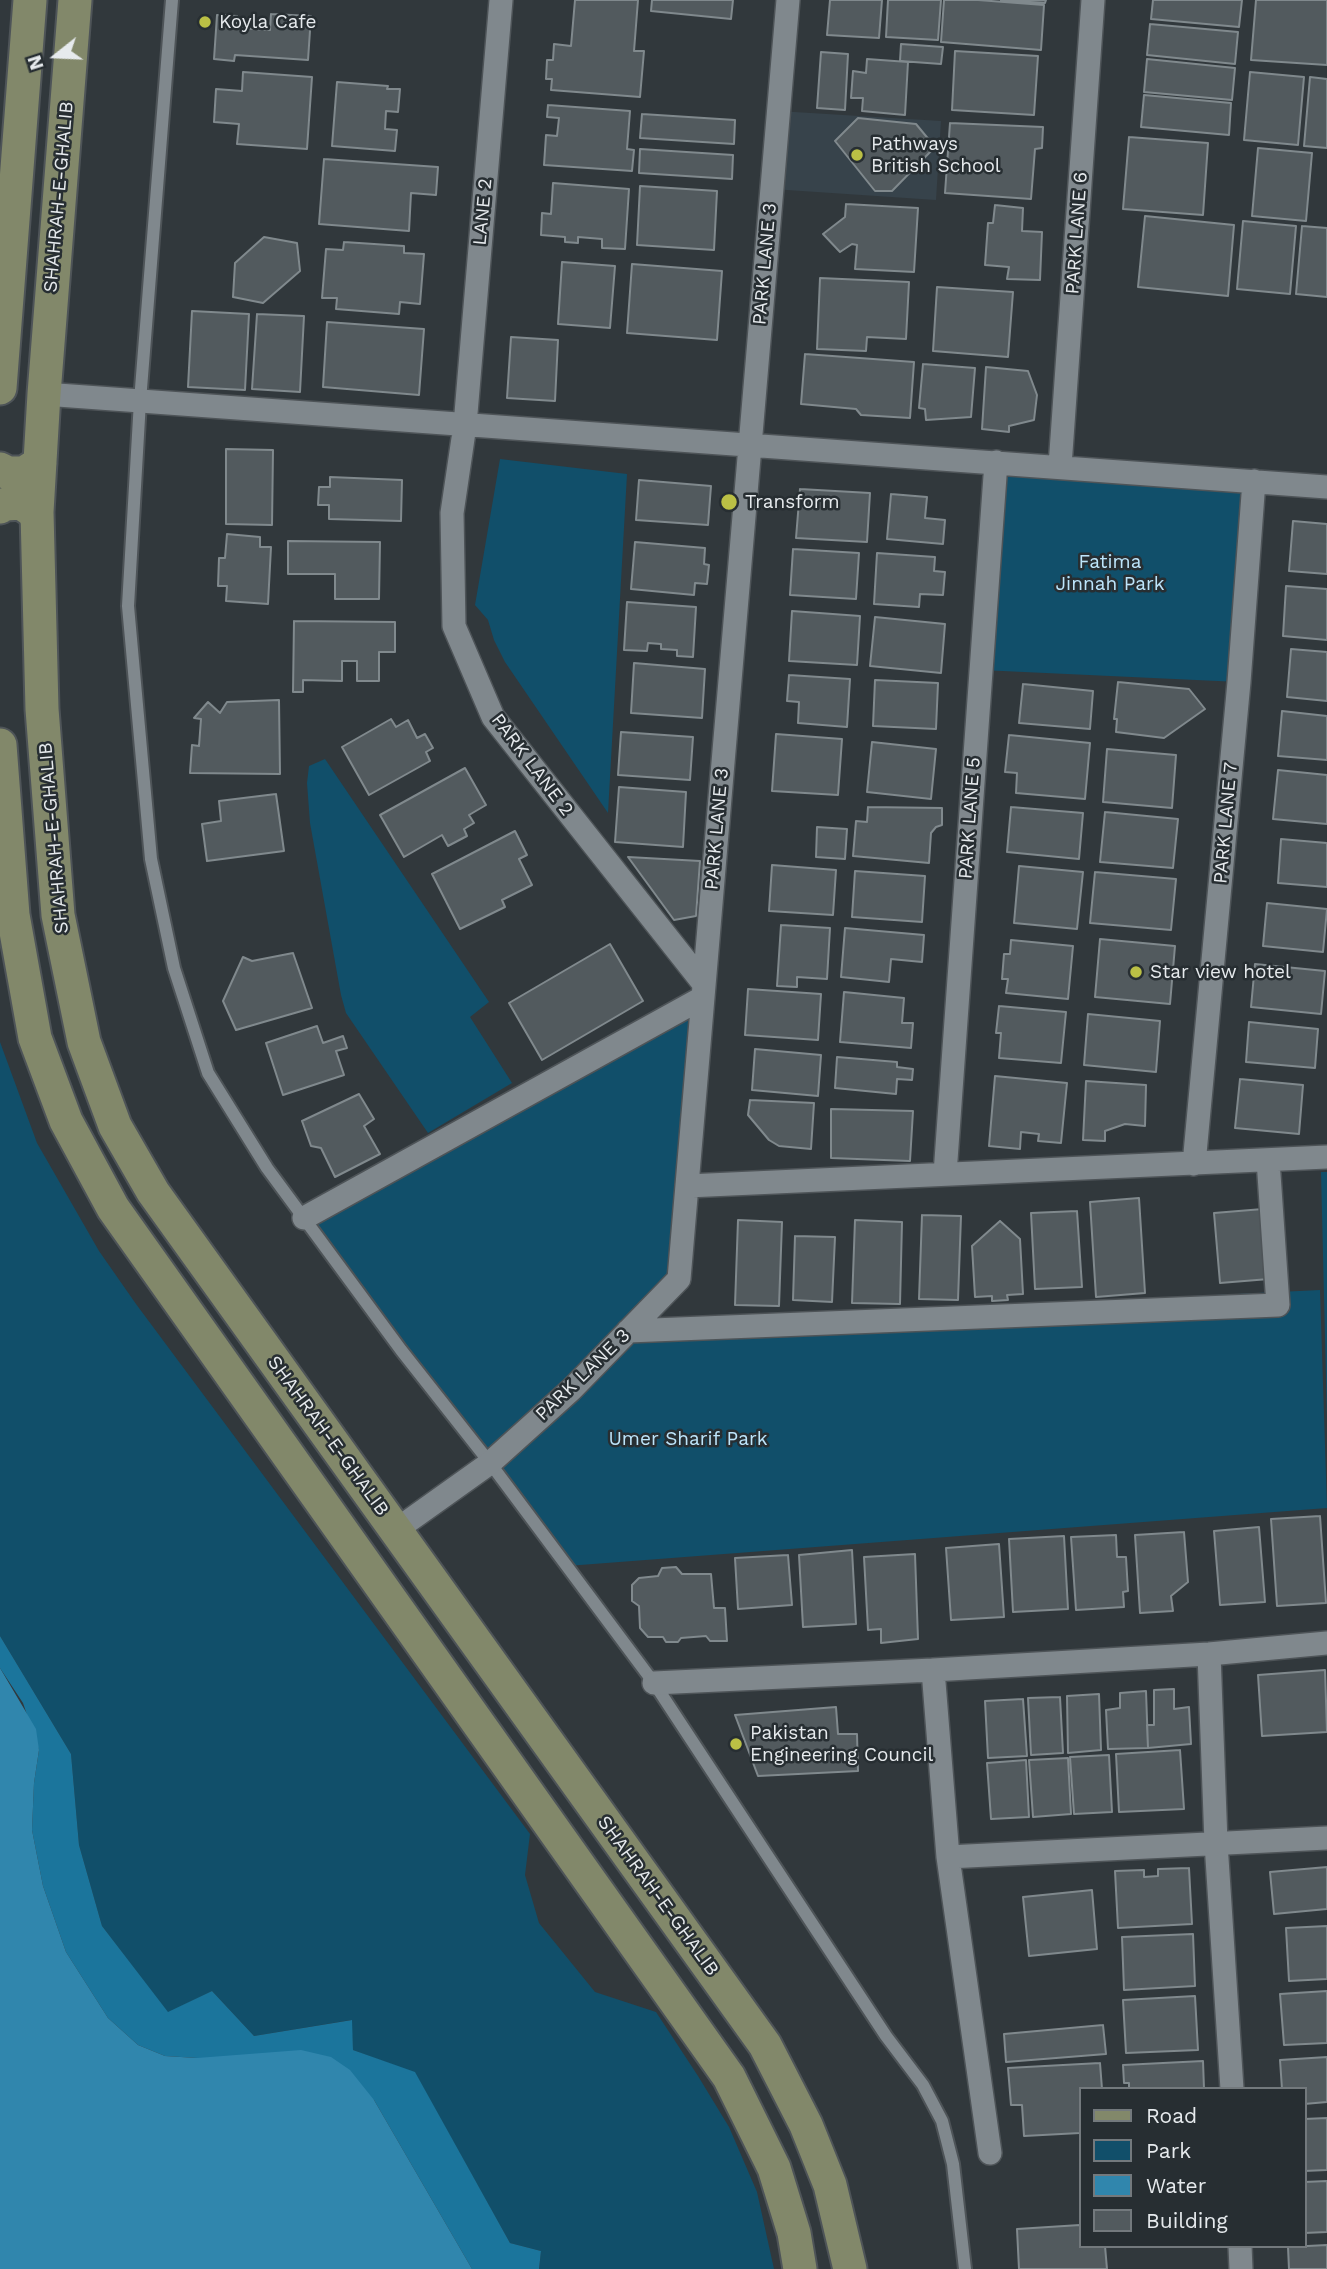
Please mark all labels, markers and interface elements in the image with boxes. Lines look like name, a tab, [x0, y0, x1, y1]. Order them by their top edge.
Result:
place label: Koyla Cafe	[219, 11, 316, 33]
marker: Koyla Cafe	[197, 14, 213, 30]
north arrow	[21, 21, 91, 91]
text: N	[22, 52, 49, 73]
street label: SHAHRAH-E-GHALIB	[39, 100, 79, 294]
place label: Pathways British School	[871, 133, 1001, 177]
marker: Pathways British School	[849, 147, 865, 163]
street label: PARK LANE 6	[1061, 171, 1093, 295]
street label: LANE 2	[469, 177, 497, 247]
street label: PARK LANE 3	[748, 202, 782, 326]
place label: Transform	[745, 491, 840, 513]
marker: Transform	[719, 492, 739, 512]
park label: Fatima Jinnah Park	[1055, 551, 1165, 595]
street label: PARK LANE 2	[486, 709, 578, 821]
street label: SHAHRAH-E-GHALIB	[34, 741, 74, 935]
street label: PARK LANE 5	[954, 756, 986, 880]
street label: PARK LANE 7	[1209, 761, 1243, 885]
street label: PARK LANE 3	[700, 767, 734, 891]
place label: Star view hotel	[1150, 961, 1291, 983]
marker: Star view hotel	[1128, 964, 1144, 980]
street label: PARK LANE 3	[531, 1324, 635, 1426]
street label: SHAHRAH-E-GHALIB	[262, 1352, 394, 1520]
park label: Umer Sharif Park	[609, 1428, 767, 1450]
place label: Pakistan Engineering Council	[750, 1722, 933, 1766]
marker: Pakistan Engineering Council	[728, 1736, 744, 1752]
street label: SHAHRAH-E-GHALIB	[592, 1812, 724, 1980]
legend	[1078, 2087, 1306, 2248]
text: Road	[1146, 2103, 1197, 2128]
text: Park	[1146, 2138, 1191, 2163]
text: Water	[1146, 2173, 1206, 2198]
text: Building	[1146, 2208, 1228, 2233]

